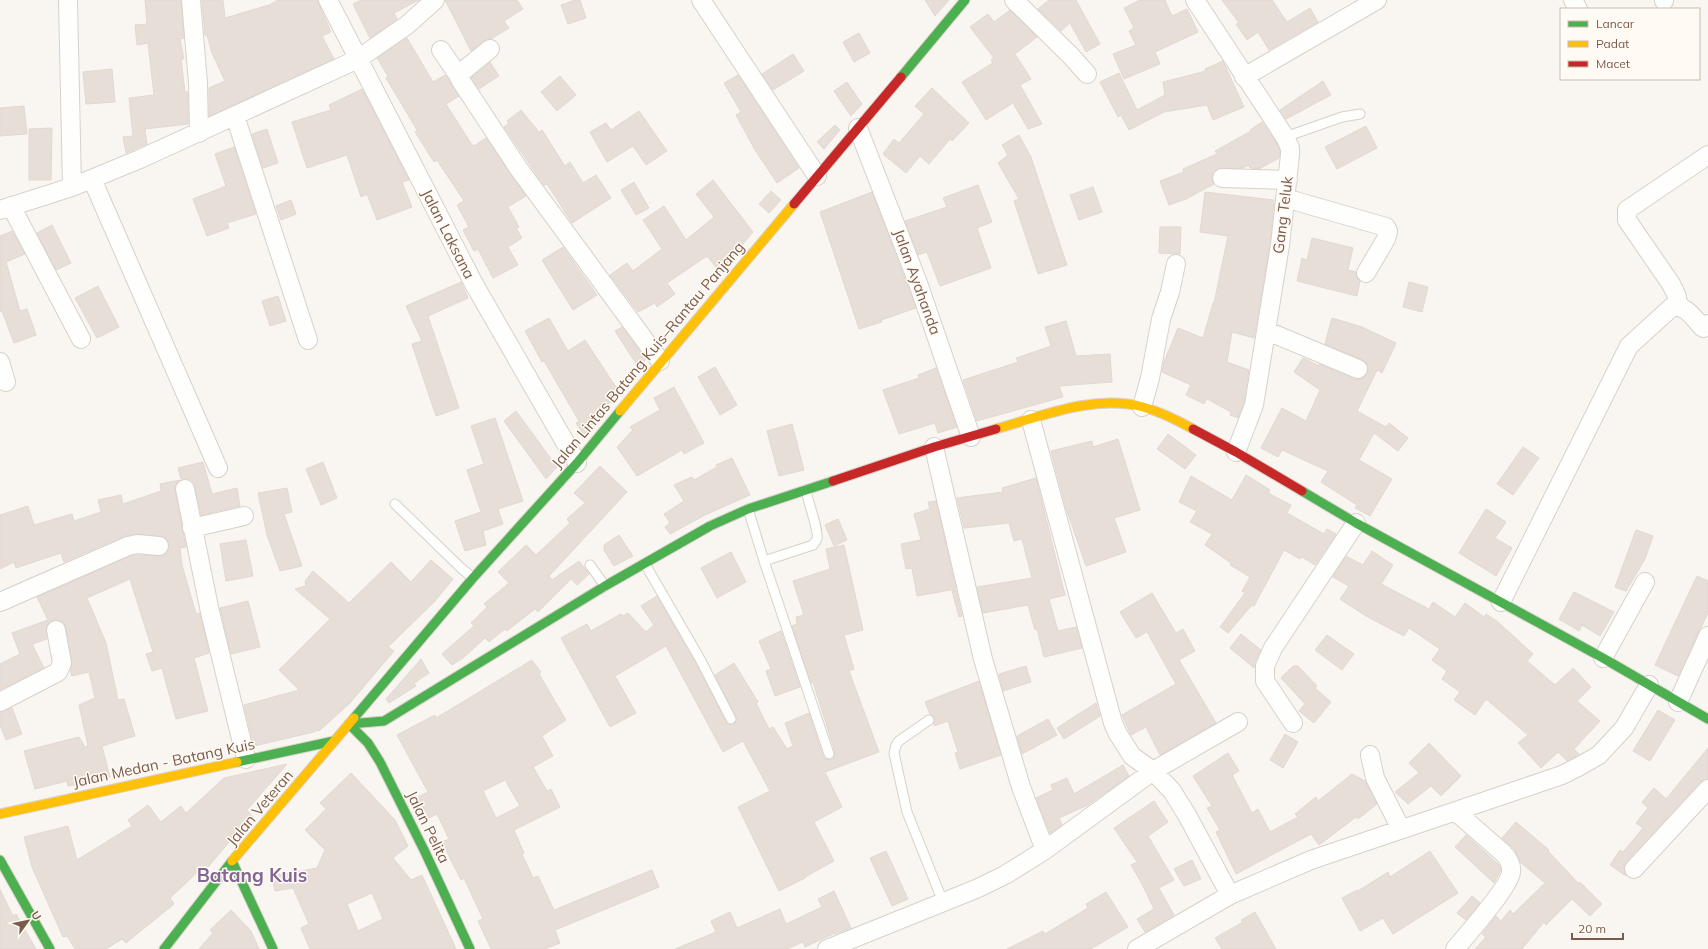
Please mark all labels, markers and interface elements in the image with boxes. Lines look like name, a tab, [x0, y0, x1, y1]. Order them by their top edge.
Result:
legend	[1560, 8, 1700, 80]
text: Lancar	[1596, 16, 1635, 31]
text: Padat	[1596, 36, 1629, 51]
text: Macet	[1596, 56, 1630, 71]
street label: Gang Teluk	[1268, 175, 1297, 255]
street label: Jalan Laksana	[418, 186, 479, 282]
street label: Jalan Ayahanda	[890, 226, 945, 337]
street label: Jalan Lintas Batang Kuis–Rantau Panjang	[547, 238, 748, 472]
street label: Jalan Medan - Batang Kuis	[71, 734, 257, 791]
street label: Jalan Veteran	[222, 766, 297, 850]
street label: Jalan Pelita	[403, 787, 454, 866]
district label: Batang Kuis	[197, 863, 307, 887]
north arrow	[8, 901, 48, 941]
text: U	[28, 908, 44, 923]
scale bar	[1572, 915, 1623, 941]
text: 20 m	[1578, 921, 1606, 936]

